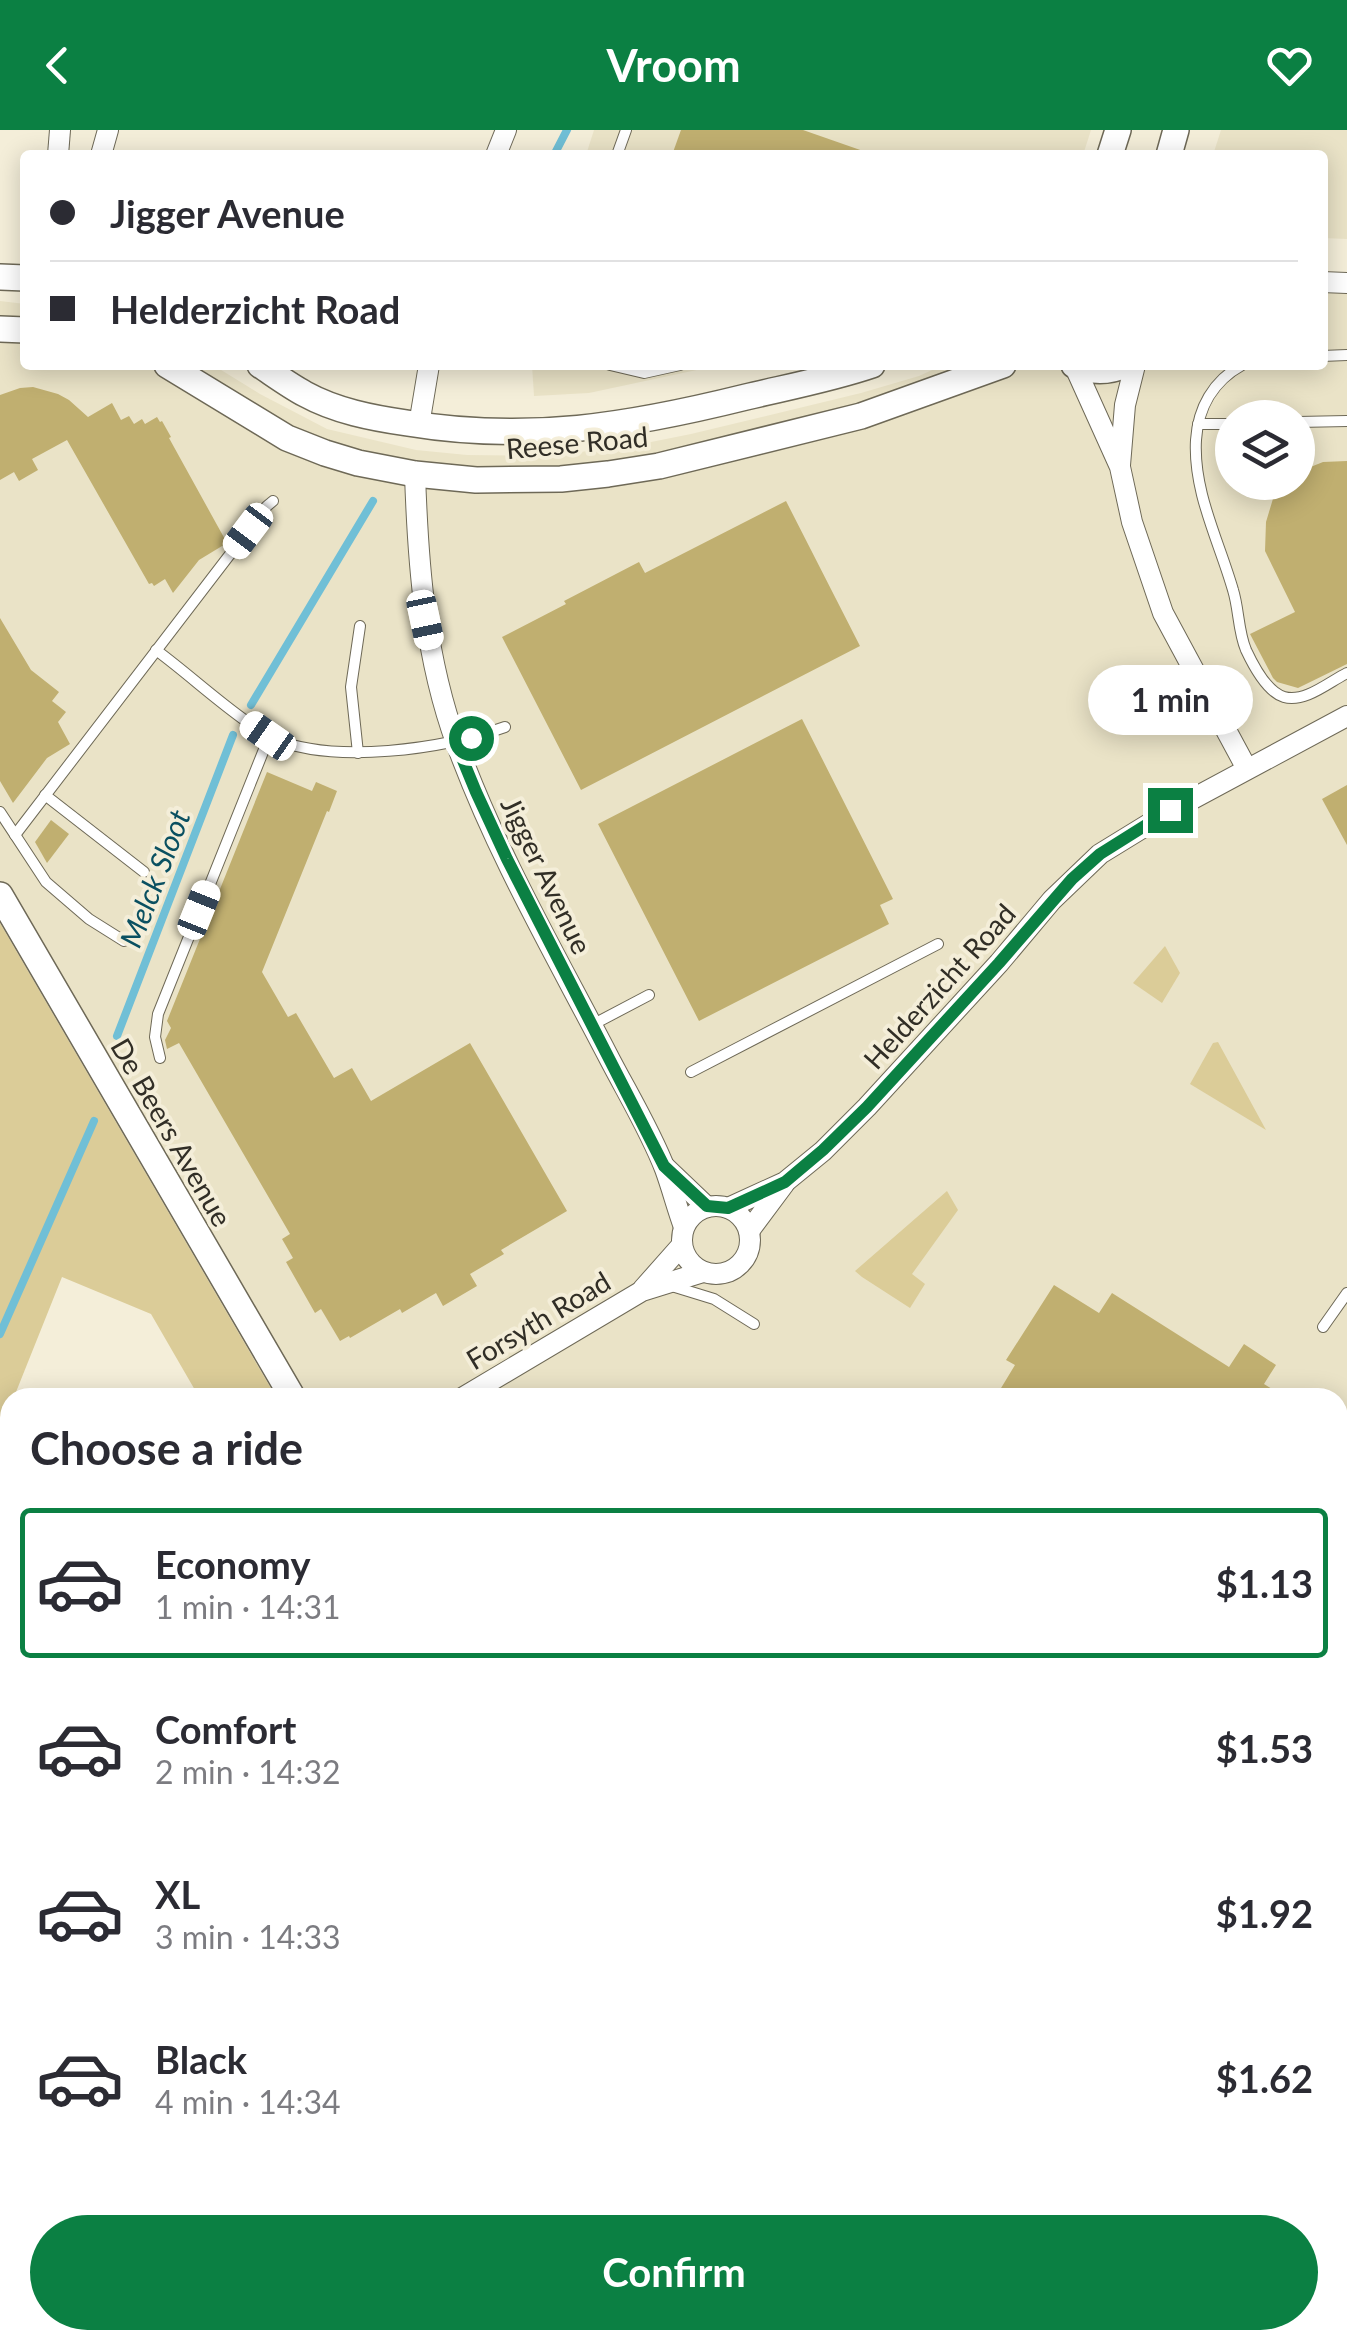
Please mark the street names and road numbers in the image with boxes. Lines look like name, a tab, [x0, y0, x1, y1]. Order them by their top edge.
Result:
street label: Reese Road	[505, 419, 649, 465]
street label: Jigger Avenue	[494, 791, 600, 959]
street label: Helderzicht Road	[856, 896, 1022, 1076]
street label: De Beers Avenue	[104, 1032, 240, 1232]
street label: Forsyth Road	[460, 1264, 616, 1376]

